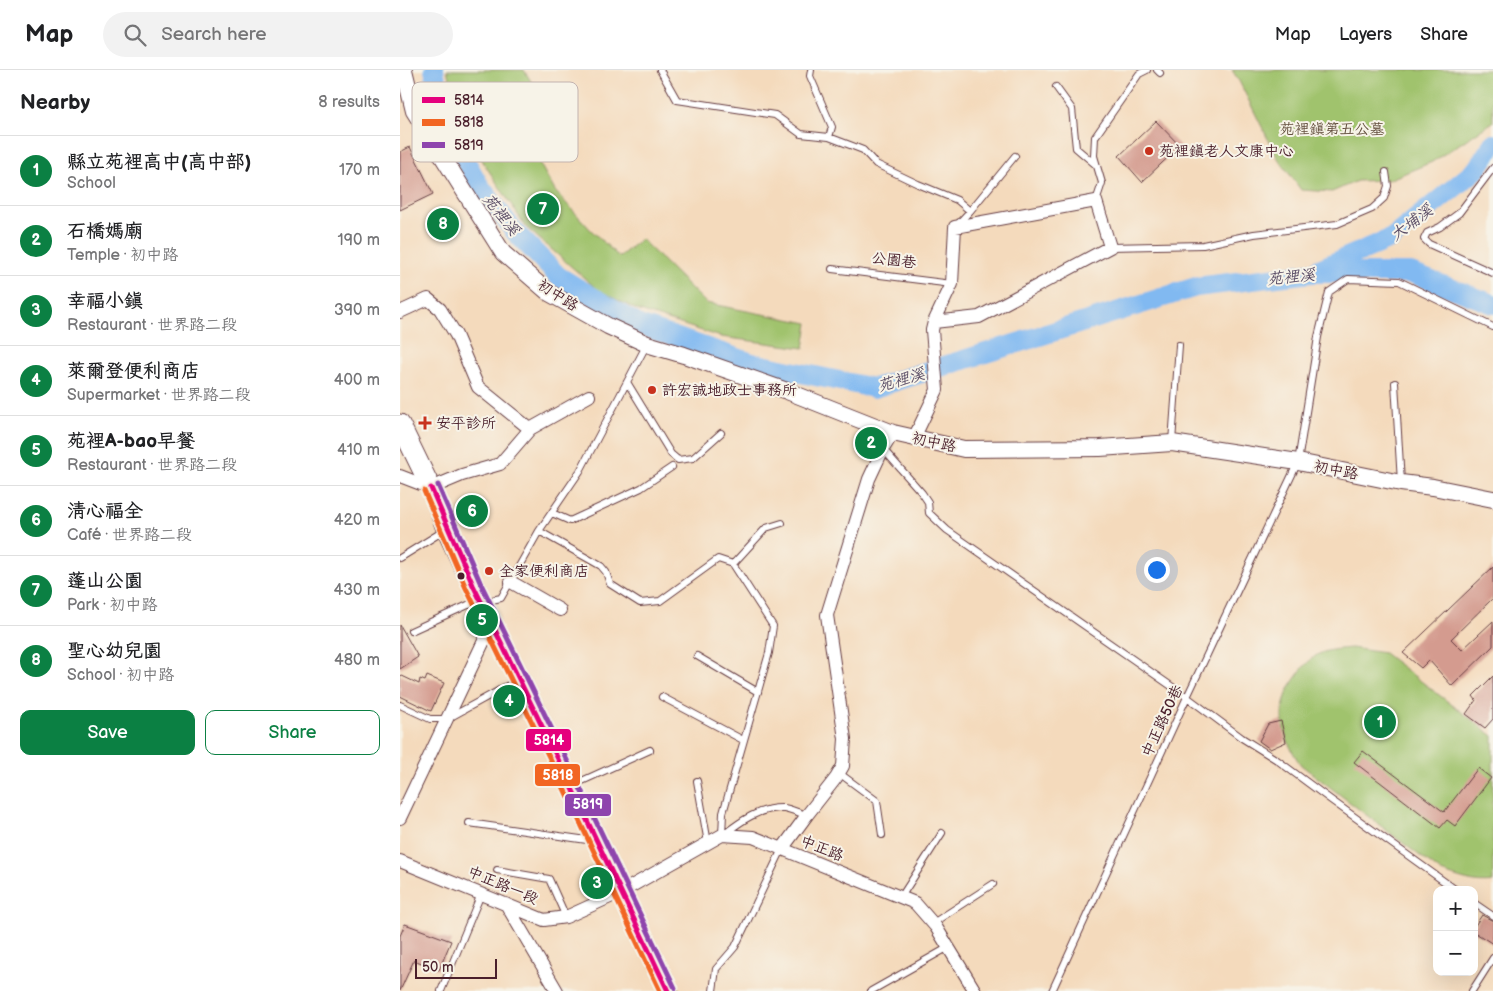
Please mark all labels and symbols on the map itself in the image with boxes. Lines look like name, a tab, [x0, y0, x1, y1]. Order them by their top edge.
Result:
legend	[412, 82, 578, 162]
text: 5814	[454, 92, 485, 109]
text: 5818	[454, 114, 484, 131]
park label: 苑裡鎮第五公墓	[1279, 120, 1385, 139]
text: 5819	[454, 137, 484, 154]
place label: 苑裡鎮老人文康中心	[1159, 142, 1294, 161]
marker: 苑裡鎮老人文康中心	[1143, 145, 1155, 157]
water label: 苑裡溪	[478, 190, 524, 240]
pin: 7	[527, 190, 559, 228]
water label: 大埔溪	[1387, 201, 1438, 245]
pin: 8	[427, 205, 459, 243]
street label: 公園巷	[870, 248, 917, 273]
water label: 苑裡溪	[1266, 265, 1317, 289]
street label: 初中路	[534, 275, 582, 316]
water label: 苑裡溪	[876, 364, 928, 396]
place label: 許宏誠地政士事務所	[662, 381, 797, 400]
marker: 許宏誠地政士事務所	[646, 384, 658, 396]
place label: 安平診所	[436, 414, 496, 433]
marker: 安平診所	[418, 416, 432, 430]
pin: 2	[855, 424, 887, 462]
street label: 初中路	[910, 429, 958, 456]
street label: 初中路	[1312, 457, 1360, 484]
pin: 6	[456, 492, 488, 530]
your location	[1144, 557, 1170, 583]
place label: 全家便利商店	[499, 562, 589, 581]
marker: 全家便利商店	[483, 565, 495, 577]
unlabelled marker	[456, 571, 466, 581]
pin: 5	[466, 601, 498, 639]
pin: 4	[493, 682, 525, 720]
street label: 中正路50巷	[1137, 682, 1187, 760]
pin: 1	[1364, 703, 1396, 741]
line badge: 5814	[525, 728, 572, 752]
text: 5814	[534, 732, 565, 749]
line badge: 5818	[534, 763, 581, 787]
text: 5818	[543, 767, 573, 784]
line badge: 5819	[564, 793, 612, 817]
text: 5819	[573, 796, 603, 813]
street label: 中正路	[797, 831, 846, 866]
street label: 中正路一段	[465, 862, 541, 909]
pin: 3	[581, 864, 613, 902]
scale bar	[415, 956, 498, 979]

